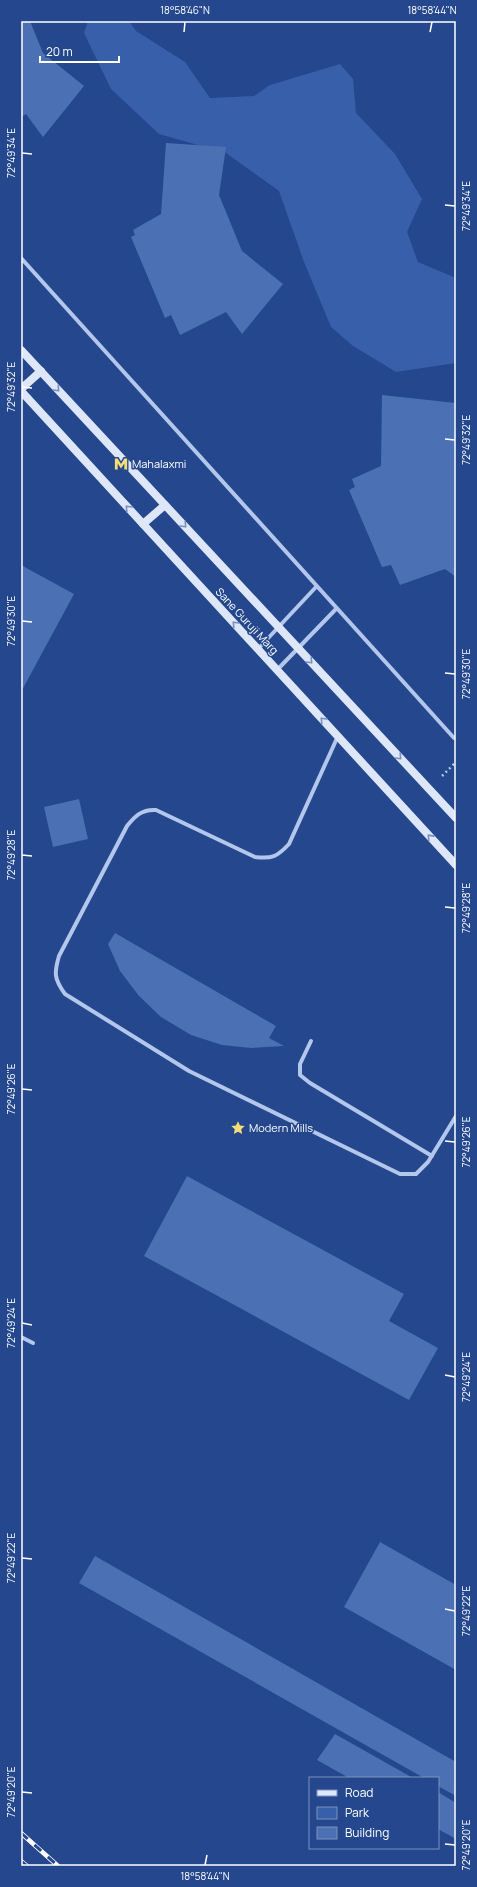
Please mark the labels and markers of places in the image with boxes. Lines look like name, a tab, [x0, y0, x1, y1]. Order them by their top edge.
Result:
metro station icon: Mahalaxmi	[113, 456, 129, 472]
place label: Mahalaxmi	[132, 456, 186, 471]
place icon: Modern Mills	[230, 1120, 246, 1136]
place label: Modern Mills	[249, 1120, 313, 1135]

